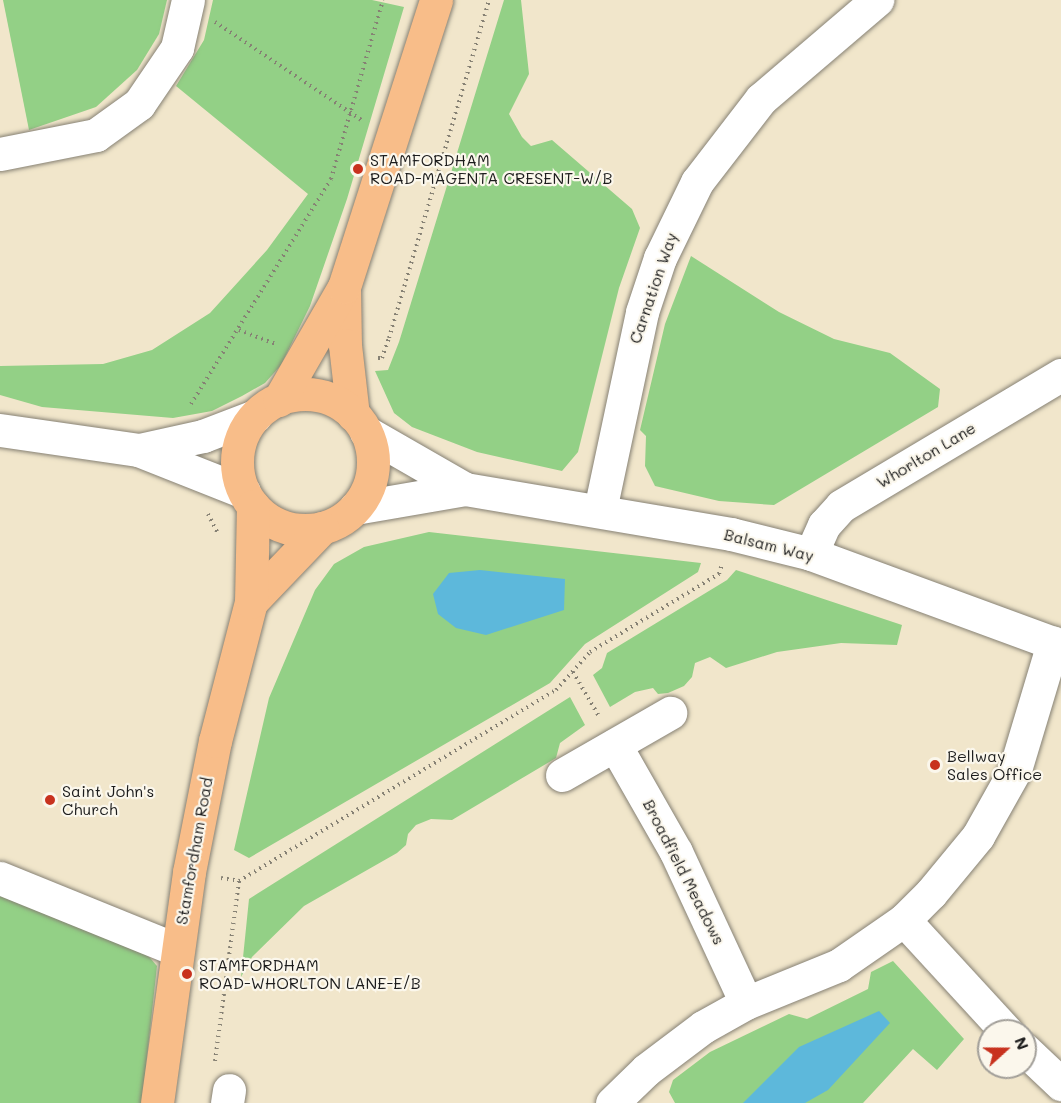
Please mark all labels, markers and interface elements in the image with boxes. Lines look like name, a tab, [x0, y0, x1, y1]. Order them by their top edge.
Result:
place label: STAMFORDHAM ROAD-MAGENTA CRESENT-W/B	[370, 150, 612, 188]
marker: STAMFORDHAM ROAD-MAGENTA CRESENT-W/B	[351, 162, 365, 176]
street label: Carnation Way	[625, 230, 681, 346]
street label: Whorlton Lane	[873, 418, 979, 492]
street label: Balsam Way	[722, 525, 816, 565]
place label: Bellway Sales Office	[947, 746, 1042, 784]
marker: Bellway Sales Office	[928, 758, 942, 772]
street label: Stamfordham Road	[172, 776, 216, 926]
place label: Saint John's Church	[62, 781, 154, 819]
marker: Saint John's Church	[43, 793, 57, 807]
street label: Broadfield Meadows	[639, 796, 729, 948]
place label: STAMFORDHAM ROAD-WHORLTON LANE-E/B	[199, 955, 421, 993]
marker: STAMFORDHAM ROAD-WHORLTON LANE-E/B	[180, 967, 194, 981]
north arrow	[977, 1019, 1037, 1079]
text: N	[1010, 1034, 1034, 1053]

